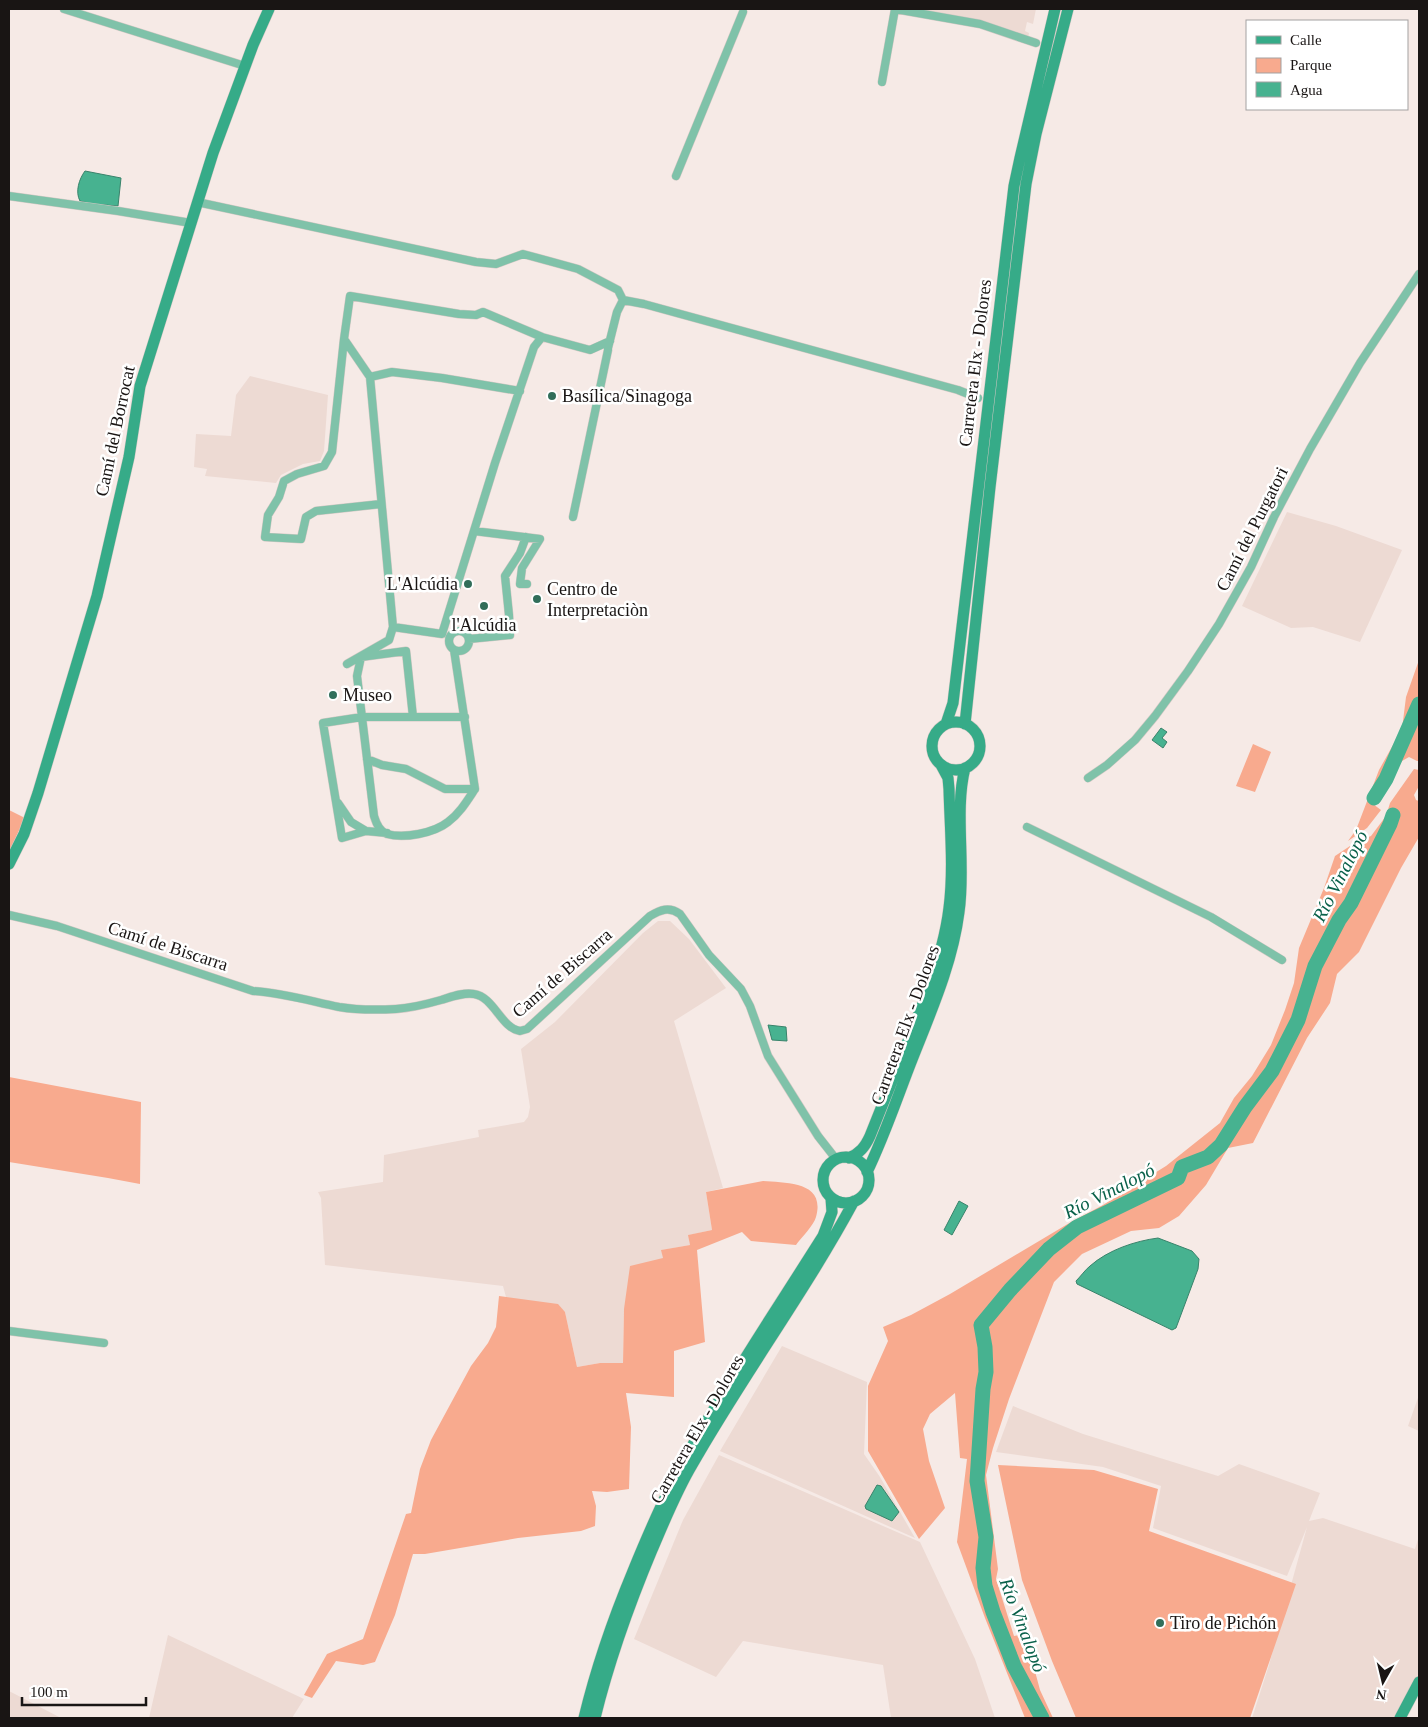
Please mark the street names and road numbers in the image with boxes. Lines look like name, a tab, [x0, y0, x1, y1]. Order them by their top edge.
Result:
street label: Carretera Elx - Dolores	[955, 278, 995, 448]
street label: Camí del Borrocat	[91, 364, 139, 498]
street label: Camí del Purgatori	[1212, 464, 1292, 594]
street label: Camí de Biscarra	[105, 917, 231, 975]
street label: Camí de Biscarra	[508, 924, 616, 1022]
street label: Carretera Elx - Dolores	[867, 942, 943, 1108]
street label: Carretera Elx - Dolores	[646, 1351, 748, 1507]

